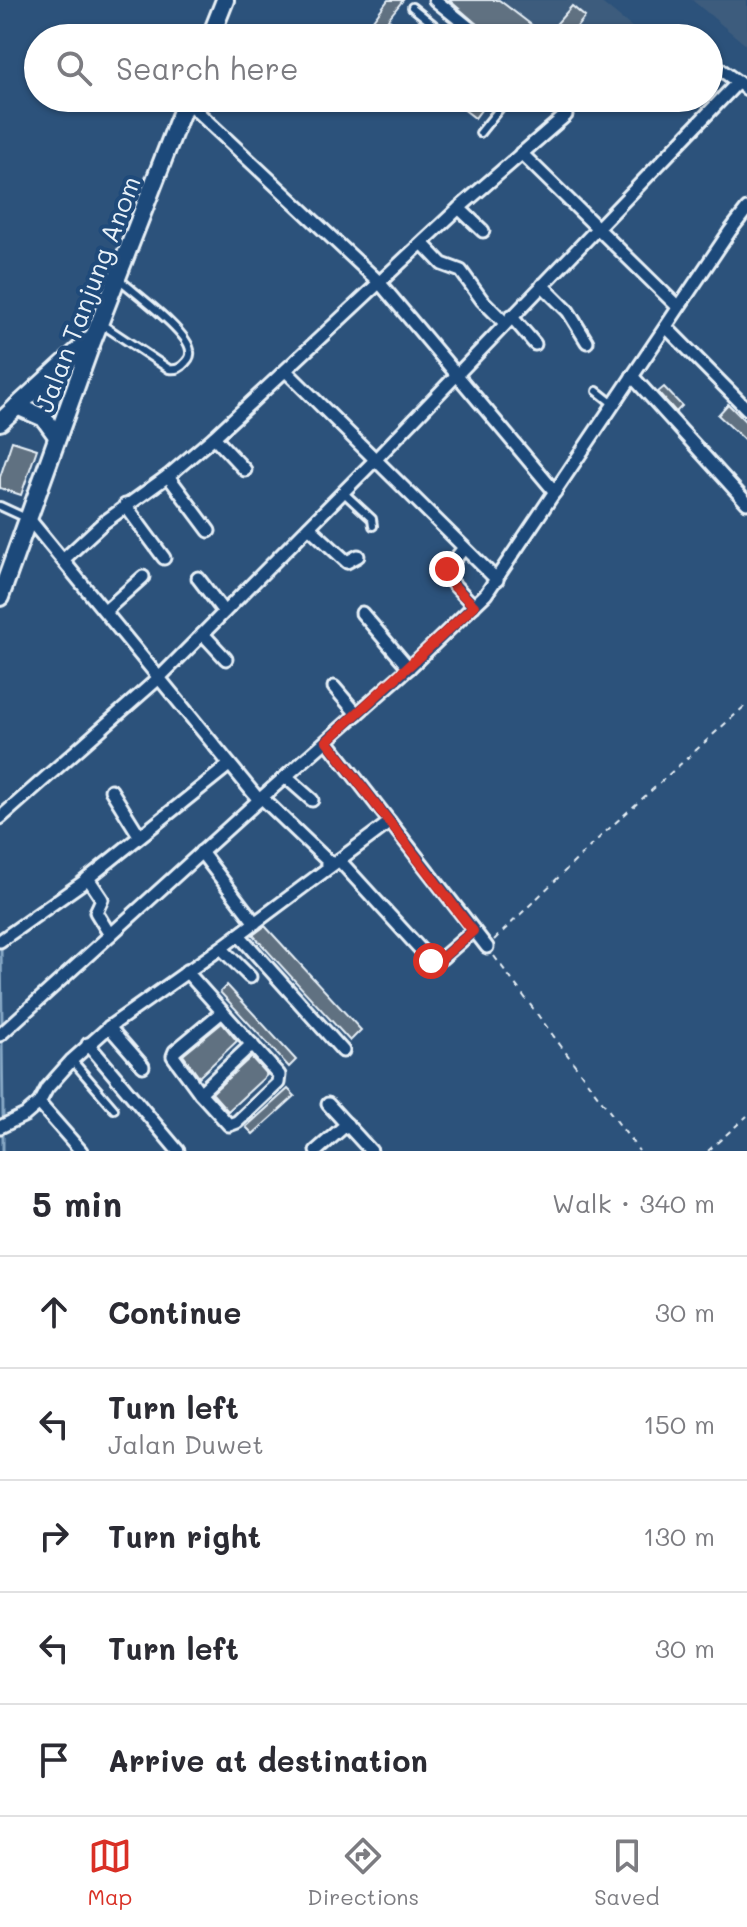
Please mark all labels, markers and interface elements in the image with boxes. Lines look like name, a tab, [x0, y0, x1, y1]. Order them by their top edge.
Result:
search box	[24, 24, 723, 112]
icon: search	[52, 46, 96, 90]
text: Search here	[116, 48, 299, 88]
street label: Jalan Tanjung Anom	[26, 171, 148, 417]
route end	[429, 551, 465, 587]
route start	[413, 943, 449, 979]
text: 5 min	[32, 1181, 122, 1226]
text: Walk · 340 m	[552, 1186, 715, 1220]
icon: ahead	[32, 1290, 76, 1334]
text: Continue	[108, 1292, 241, 1332]
text: 30 m	[655, 1295, 715, 1329]
text: Turn left	[108, 1387, 239, 1427]
icon: left	[32, 1402, 76, 1446]
text: 150 m	[643, 1407, 715, 1441]
text: Jalan Duwet	[108, 1427, 264, 1461]
icon: right	[32, 1514, 76, 1558]
text: Turn right	[108, 1516, 261, 1556]
text: 130 m	[643, 1519, 715, 1553]
icon: left	[32, 1626, 76, 1670]
text: Turn left	[108, 1628, 239, 1668]
text: 30 m	[655, 1631, 715, 1665]
icon: arrive	[32, 1738, 76, 1782]
text: Arrive at destination	[108, 1740, 428, 1780]
tab: Map	[88, 1834, 132, 1911]
tab: Directions	[307, 1834, 419, 1911]
tab: Saved	[594, 1834, 659, 1911]

